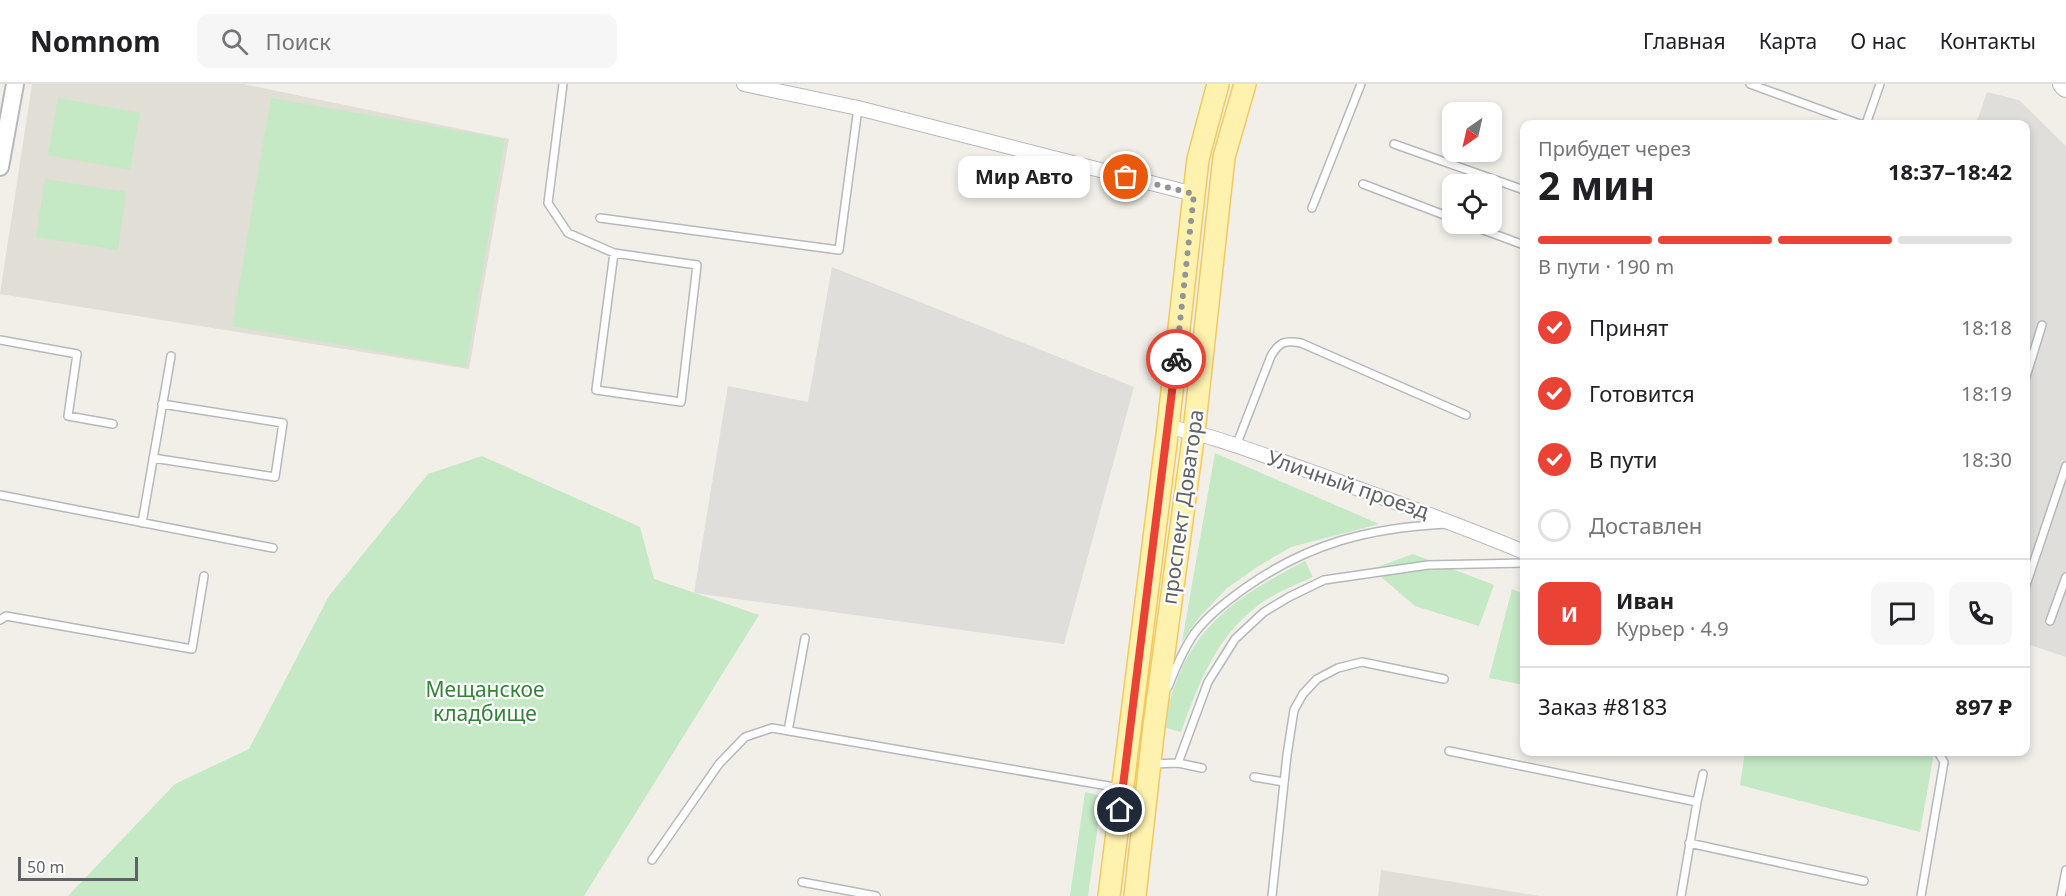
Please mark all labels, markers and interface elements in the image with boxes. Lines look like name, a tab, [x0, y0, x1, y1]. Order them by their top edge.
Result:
search box	[197, 14, 617, 68]
text: Nomnom	[30, 22, 161, 60]
icon: search	[218, 25, 251, 58]
text: Поиск	[266, 26, 331, 56]
text: Главная	[1643, 27, 1726, 55]
text: Карта	[1759, 27, 1817, 55]
text: О нас	[1850, 27, 1907, 55]
text: Контакты	[1940, 27, 2036, 55]
north arrow	[1442, 102, 1502, 162]
map controls	[1442, 102, 1502, 234]
text: Прибудет через	[1538, 135, 1691, 162]
pin	[1100, 151, 1151, 202]
callout: Мир Авто	[958, 156, 1090, 198]
text: 18:37–18:42	[1888, 156, 2012, 186]
text: 2 мин	[1538, 158, 1655, 211]
icon: bag	[1109, 160, 1142, 193]
text: Мир Авто	[975, 163, 1073, 190]
button: locate	[1442, 174, 1502, 234]
text: В пути · 190 m	[1538, 253, 1674, 280]
icon: check	[1538, 311, 1571, 344]
text: Принят	[1589, 312, 1669, 342]
text: 18:18	[1961, 314, 2012, 341]
courier	[1146, 329, 1206, 389]
icon: bike	[1160, 343, 1193, 376]
icon: check	[1538, 377, 1571, 410]
text: Готовится	[1589, 378, 1695, 408]
text: 18:19	[1961, 380, 2012, 407]
street label: проспект Доватора	[1154, 408, 1210, 606]
street label: Уличный проезд	[1264, 443, 1433, 525]
icon: check	[1538, 443, 1571, 476]
text: В пути	[1589, 444, 1657, 474]
text: 18:30	[1961, 446, 2012, 473]
text: Доставлен	[1589, 510, 1702, 540]
button: chat	[1871, 582, 1934, 645]
button: phone	[1949, 582, 2012, 645]
text: Иван	[1616, 585, 1674, 615]
text: И	[1561, 598, 1578, 628]
text: Курьер · 4.9	[1616, 615, 1729, 642]
park label: Мещанское кладбище	[425, 675, 545, 727]
text: Заказ #8183	[1538, 691, 1667, 721]
text: 897 ₽	[1955, 691, 2012, 721]
pin	[1094, 784, 1145, 835]
icon: home	[1103, 793, 1136, 826]
scale bar	[18, 854, 138, 882]
text: 50 m	[27, 856, 64, 878]

